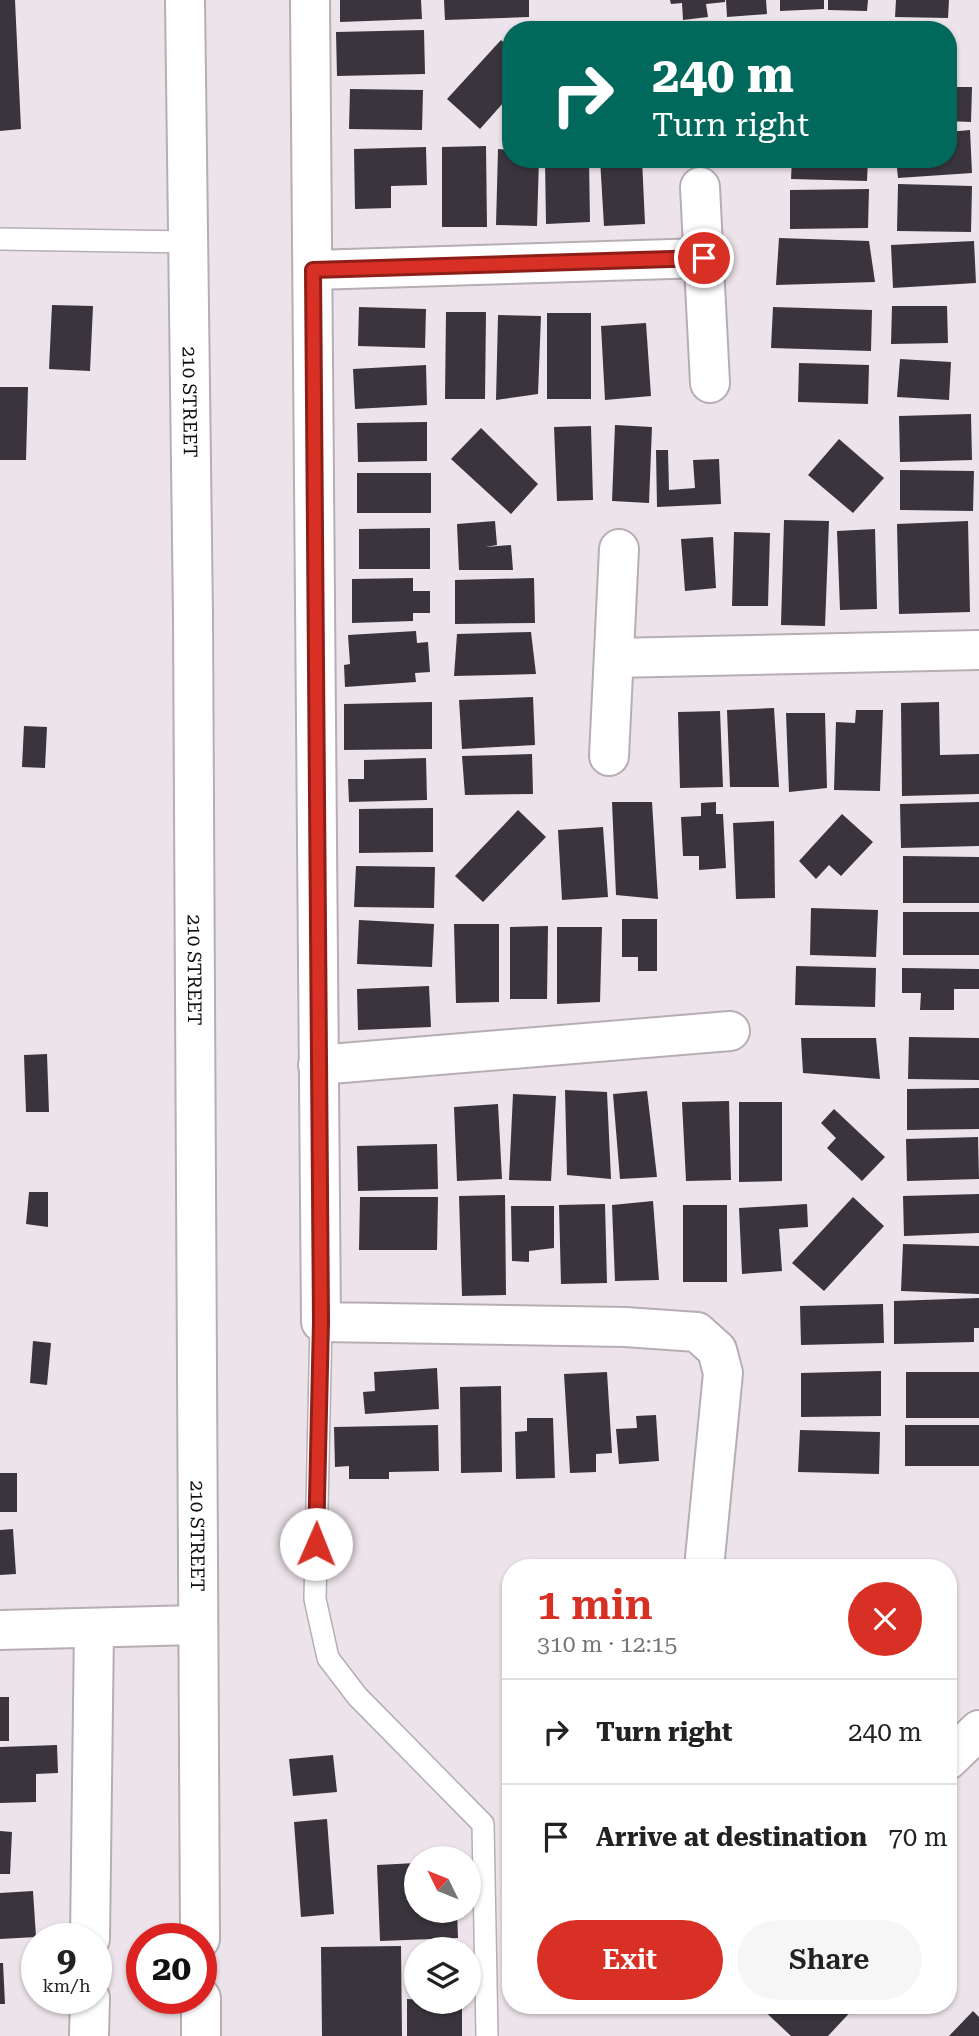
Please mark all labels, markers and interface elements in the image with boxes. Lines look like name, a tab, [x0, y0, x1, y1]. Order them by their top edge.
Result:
text: 240 m	[652, 47, 794, 104]
icon: right	[537, 49, 628, 140]
text: Turn right	[652, 106, 809, 144]
pin	[674, 228, 734, 288]
icon: arrive	[685, 239, 723, 277]
street label: 210 STREET	[177, 346, 202, 458]
street label: 210 STREET	[183, 914, 206, 1026]
street label: 210 STREET	[186, 1480, 209, 1592]
position arrow	[279, 1507, 353, 1581]
text: 1 min	[537, 1580, 653, 1629]
button: close	[848, 1582, 922, 1656]
text: 310 m · 12:15	[537, 1631, 677, 1658]
icon: right	[537, 1713, 575, 1751]
text: Turn right	[596, 1717, 732, 1747]
text: 240 m	[848, 1717, 922, 1747]
icon: arrive	[537, 1818, 575, 1856]
text: Arrive at destination	[596, 1822, 867, 1852]
text: 70 m	[888, 1822, 948, 1852]
north arrow	[404, 1846, 481, 1923]
map controls	[404, 1846, 481, 2014]
button: Exit	[537, 1920, 723, 2000]
button: Share	[737, 1920, 922, 2000]
speed limit sign: 20	[126, 1923, 217, 2014]
button: layers	[404, 1937, 481, 2014]
text: 9	[57, 1939, 76, 1980]
text: km/h	[42, 1975, 91, 1996]

